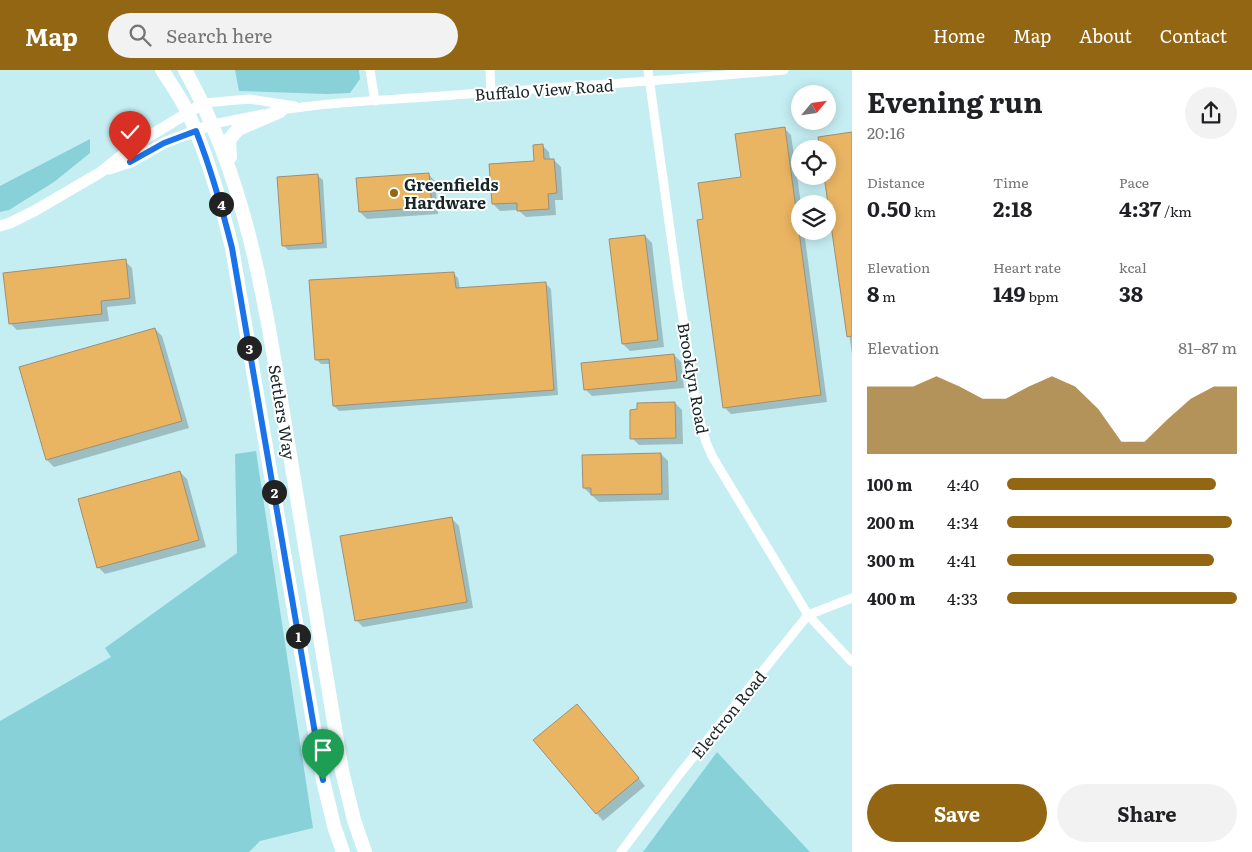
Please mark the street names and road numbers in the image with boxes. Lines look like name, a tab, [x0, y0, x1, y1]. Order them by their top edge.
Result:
street label: Buffalo View Road	[474, 72, 615, 106]
street label: Brooklyn Road	[672, 320, 716, 436]
street label: Settlers Way	[264, 363, 302, 462]
street label: Electron Road	[685, 665, 771, 763]

